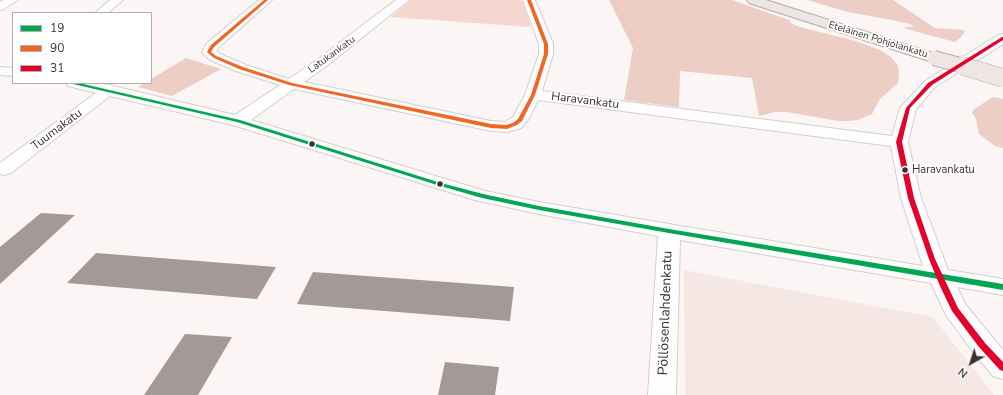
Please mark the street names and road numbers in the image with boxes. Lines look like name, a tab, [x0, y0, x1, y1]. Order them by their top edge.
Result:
street label: Eteläinen Pohjolankatu	[827, 19, 929, 61]
street label: Latukankatu	[306, 34, 358, 76]
street label: Haravankatu	[550, 90, 620, 112]
street label: Tuumakatu	[29, 106, 85, 154]
street label: Pöllösenlahdenkatu	[655, 250, 677, 376]

